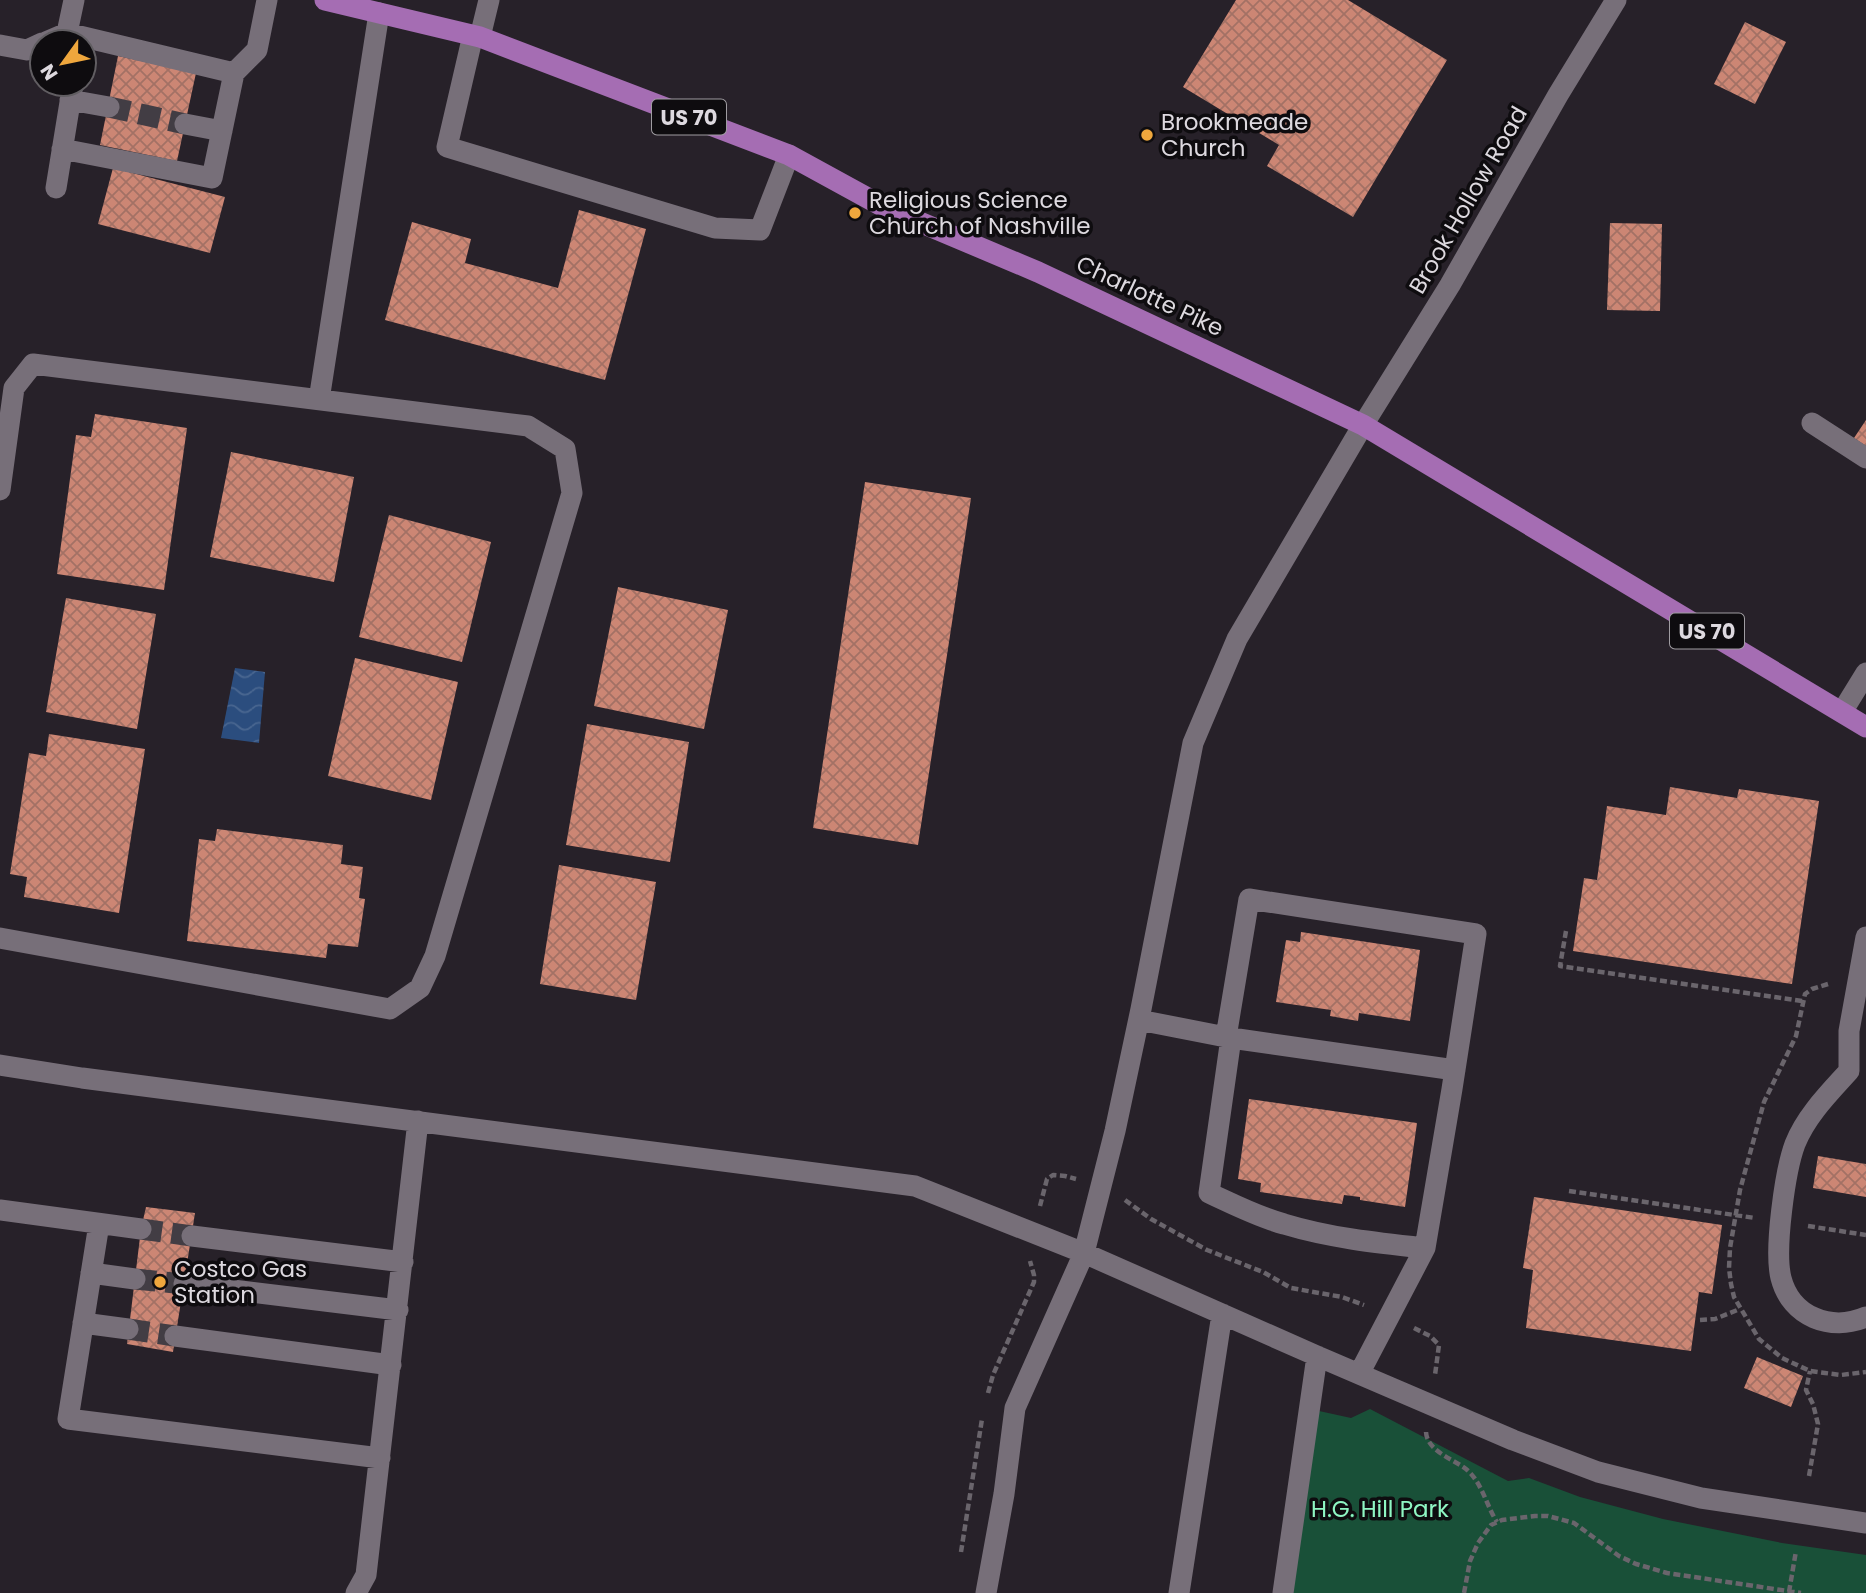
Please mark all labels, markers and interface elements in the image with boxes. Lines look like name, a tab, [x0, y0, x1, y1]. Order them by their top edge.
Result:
north arrow	[28, 28, 98, 98]
text: N	[34, 59, 64, 85]
road number: US 70	[652, 100, 726, 134]
street label: Brook Hollow Road	[1401, 100, 1535, 300]
place label: Brookmeade Church	[1161, 106, 1308, 164]
marker: Brookmeade Church	[1139, 127, 1155, 143]
place label: Religious Science Church of Nashville	[869, 184, 1091, 242]
marker: Religious Science Church of Nashville	[847, 205, 863, 221]
street label: Charlotte Pike	[1071, 248, 1229, 344]
road number: US 70	[1670, 614, 1744, 648]
place label: Costco Gas Station	[174, 1253, 307, 1311]
marker: Costco Gas Station	[152, 1274, 168, 1290]
park label: H.G. Hill Park	[1311, 1493, 1449, 1525]

